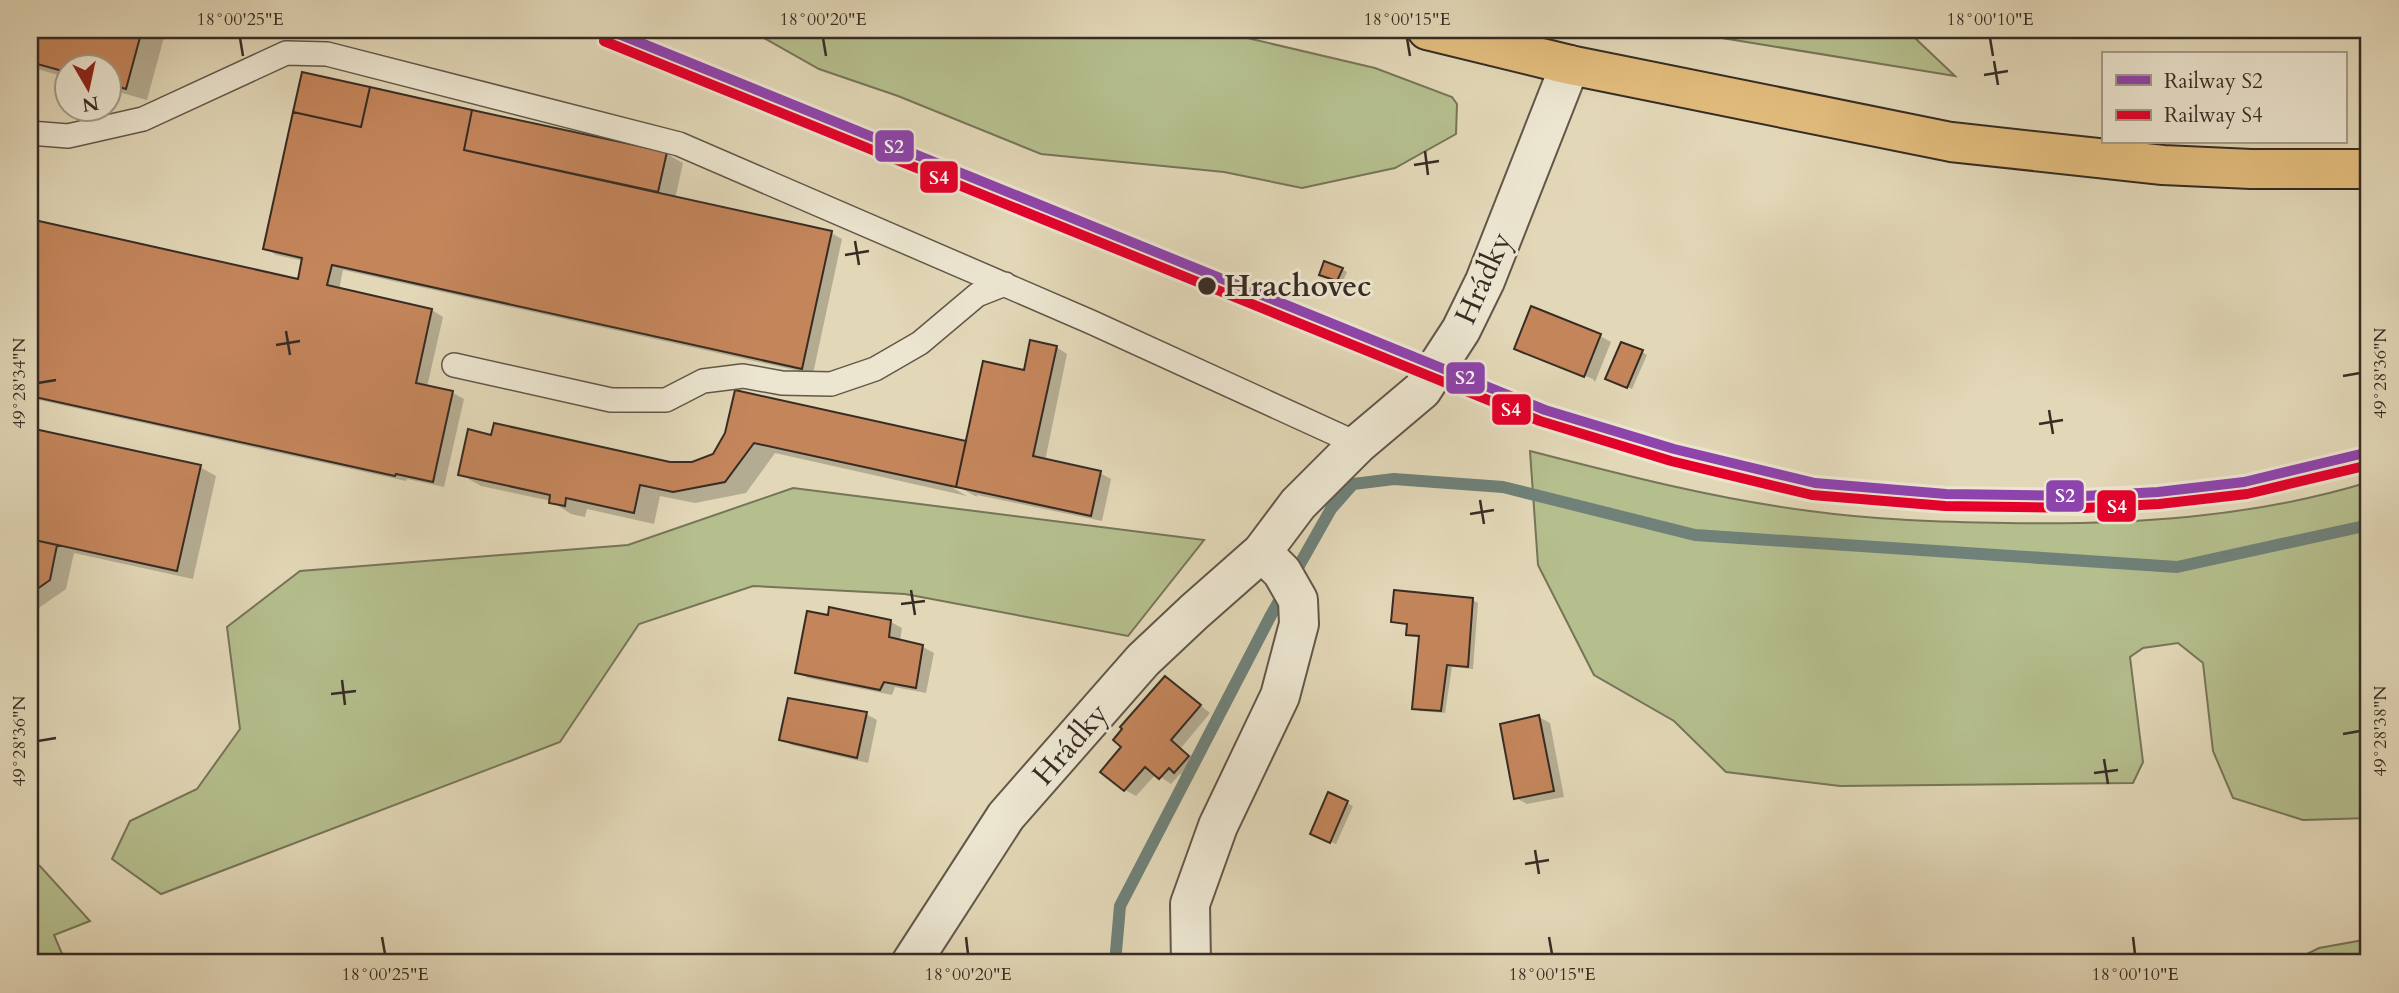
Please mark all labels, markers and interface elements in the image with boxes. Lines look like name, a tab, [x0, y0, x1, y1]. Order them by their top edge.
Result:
text: 18°00'25"E	[196, 7, 284, 32]
text: 18°00'20"E	[779, 7, 867, 32]
text: 18°00'15"E	[1363, 7, 1451, 32]
text: 18°00'10"E	[1946, 7, 2034, 32]
north arrow	[52, 52, 122, 122]
legend	[2102, 52, 2346, 144]
text: Railway S2	[2164, 67, 2263, 96]
text: N	[80, 90, 101, 118]
text: Railway S4	[2164, 101, 2263, 130]
line badge: S2	[874, 129, 915, 163]
text: S2	[884, 134, 904, 160]
line badge: S4	[919, 160, 959, 194]
text: S4	[929, 165, 949, 191]
street label: Hrádky	[1445, 225, 1522, 331]
place label: Hrachovec	[1224, 266, 1372, 307]
marker: Hrachovec	[1196, 275, 1218, 297]
text: 49°28'36"N	[2368, 327, 2393, 419]
text: 49°28'34"N	[7, 337, 32, 429]
line badge: S2	[1445, 361, 1486, 395]
text: S2	[1455, 365, 1475, 391]
line badge: S4	[1491, 393, 1532, 426]
text: S4	[1501, 397, 1521, 423]
line badge: S2	[2045, 479, 2085, 513]
text: S2	[2055, 483, 2075, 509]
line badge: S4	[2096, 489, 2137, 523]
text: S4	[2107, 494, 2127, 520]
text: 49°28'38"N	[2368, 685, 2393, 777]
street label: Hrádky	[1023, 694, 1118, 794]
text: 49°28'36"N	[7, 695, 32, 787]
text: 18°00'25"E	[341, 962, 429, 987]
text: 18°00'20"E	[924, 962, 1012, 987]
text: 18°00'15"E	[1508, 962, 1596, 987]
text: 18°00'10"E	[2091, 962, 2179, 987]

